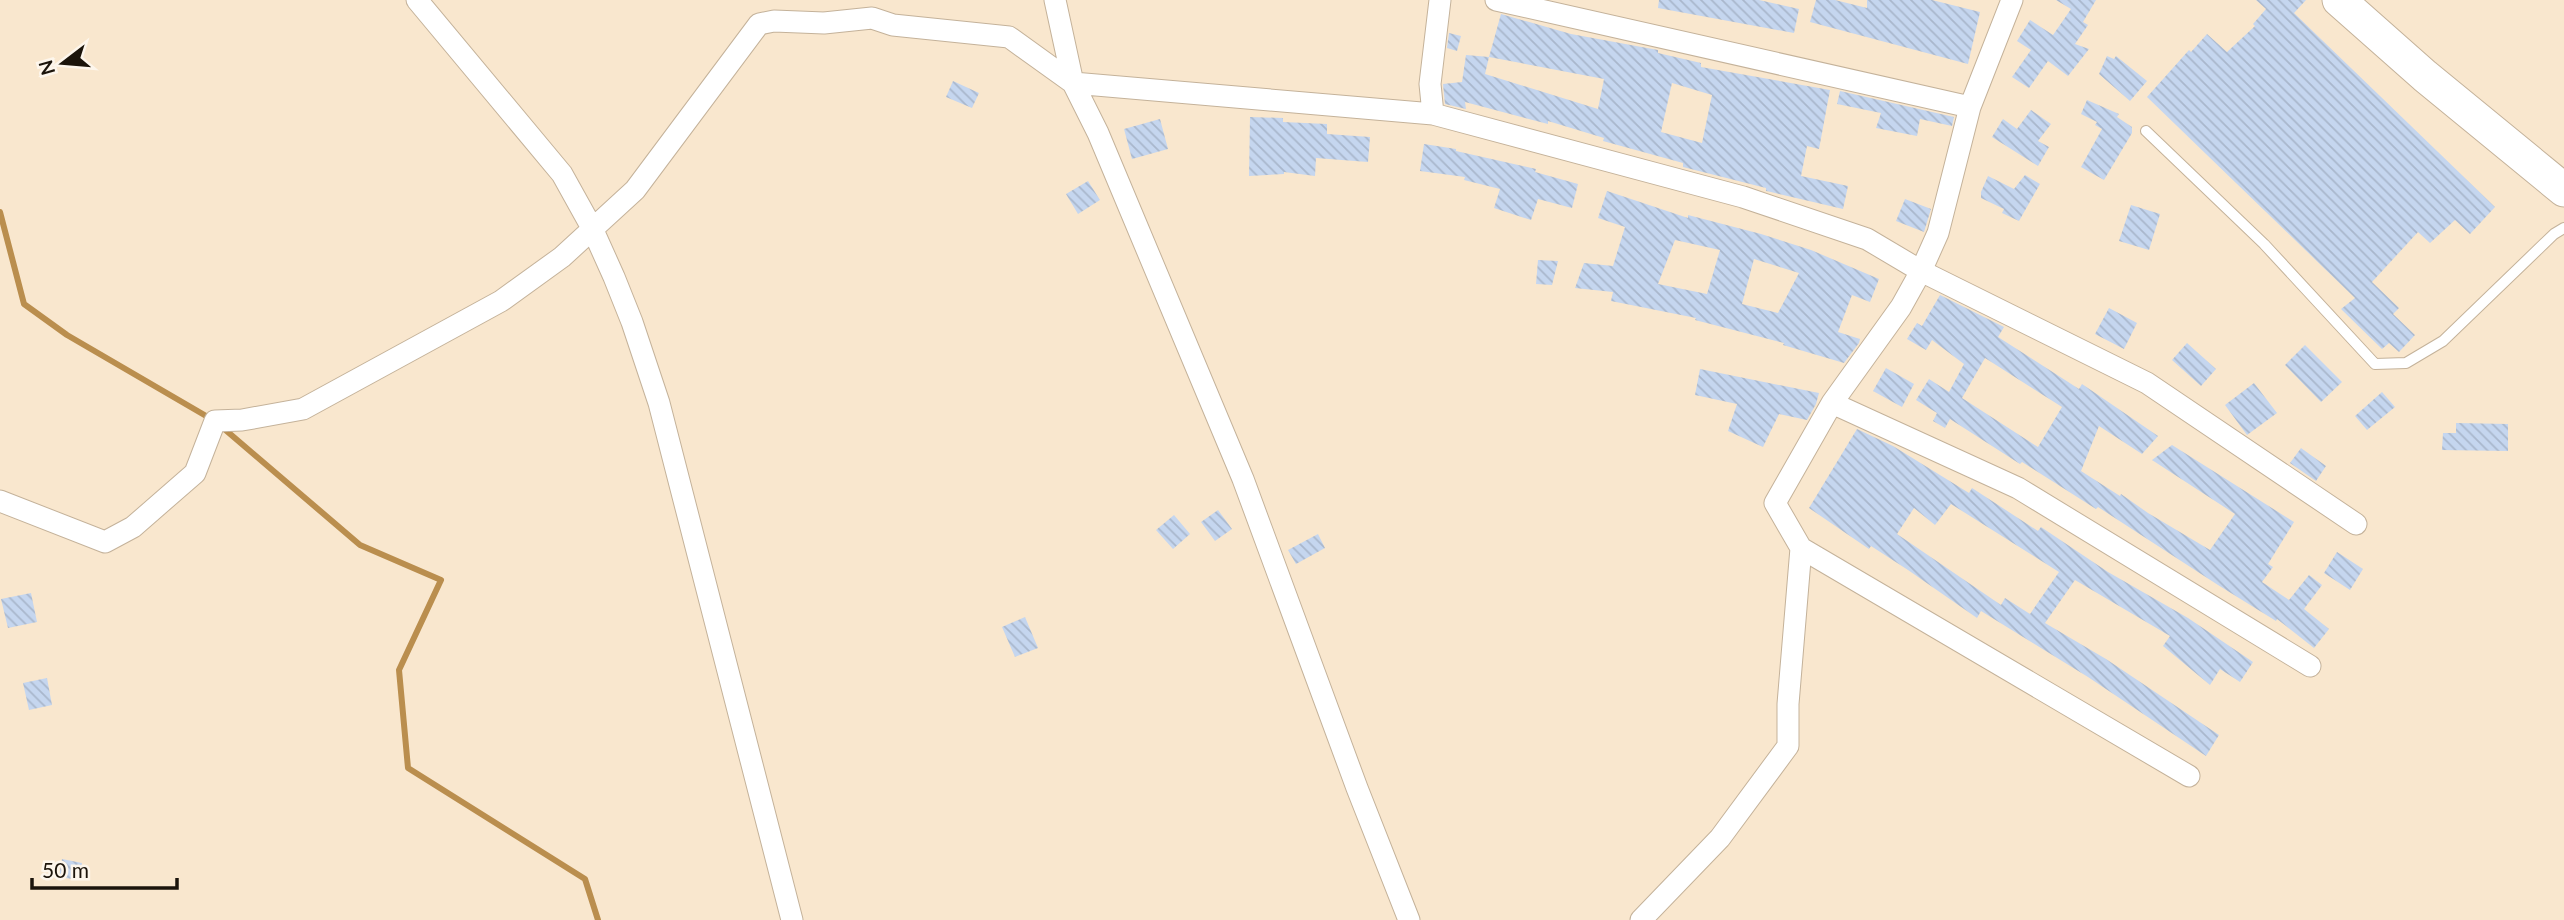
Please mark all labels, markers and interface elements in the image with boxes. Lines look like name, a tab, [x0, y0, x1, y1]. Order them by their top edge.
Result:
north arrow	[28, 28, 98, 98]
text: N	[33, 58, 59, 78]
scale bar	[32, 846, 177, 890]
text: 50 m	[42, 857, 89, 882]

